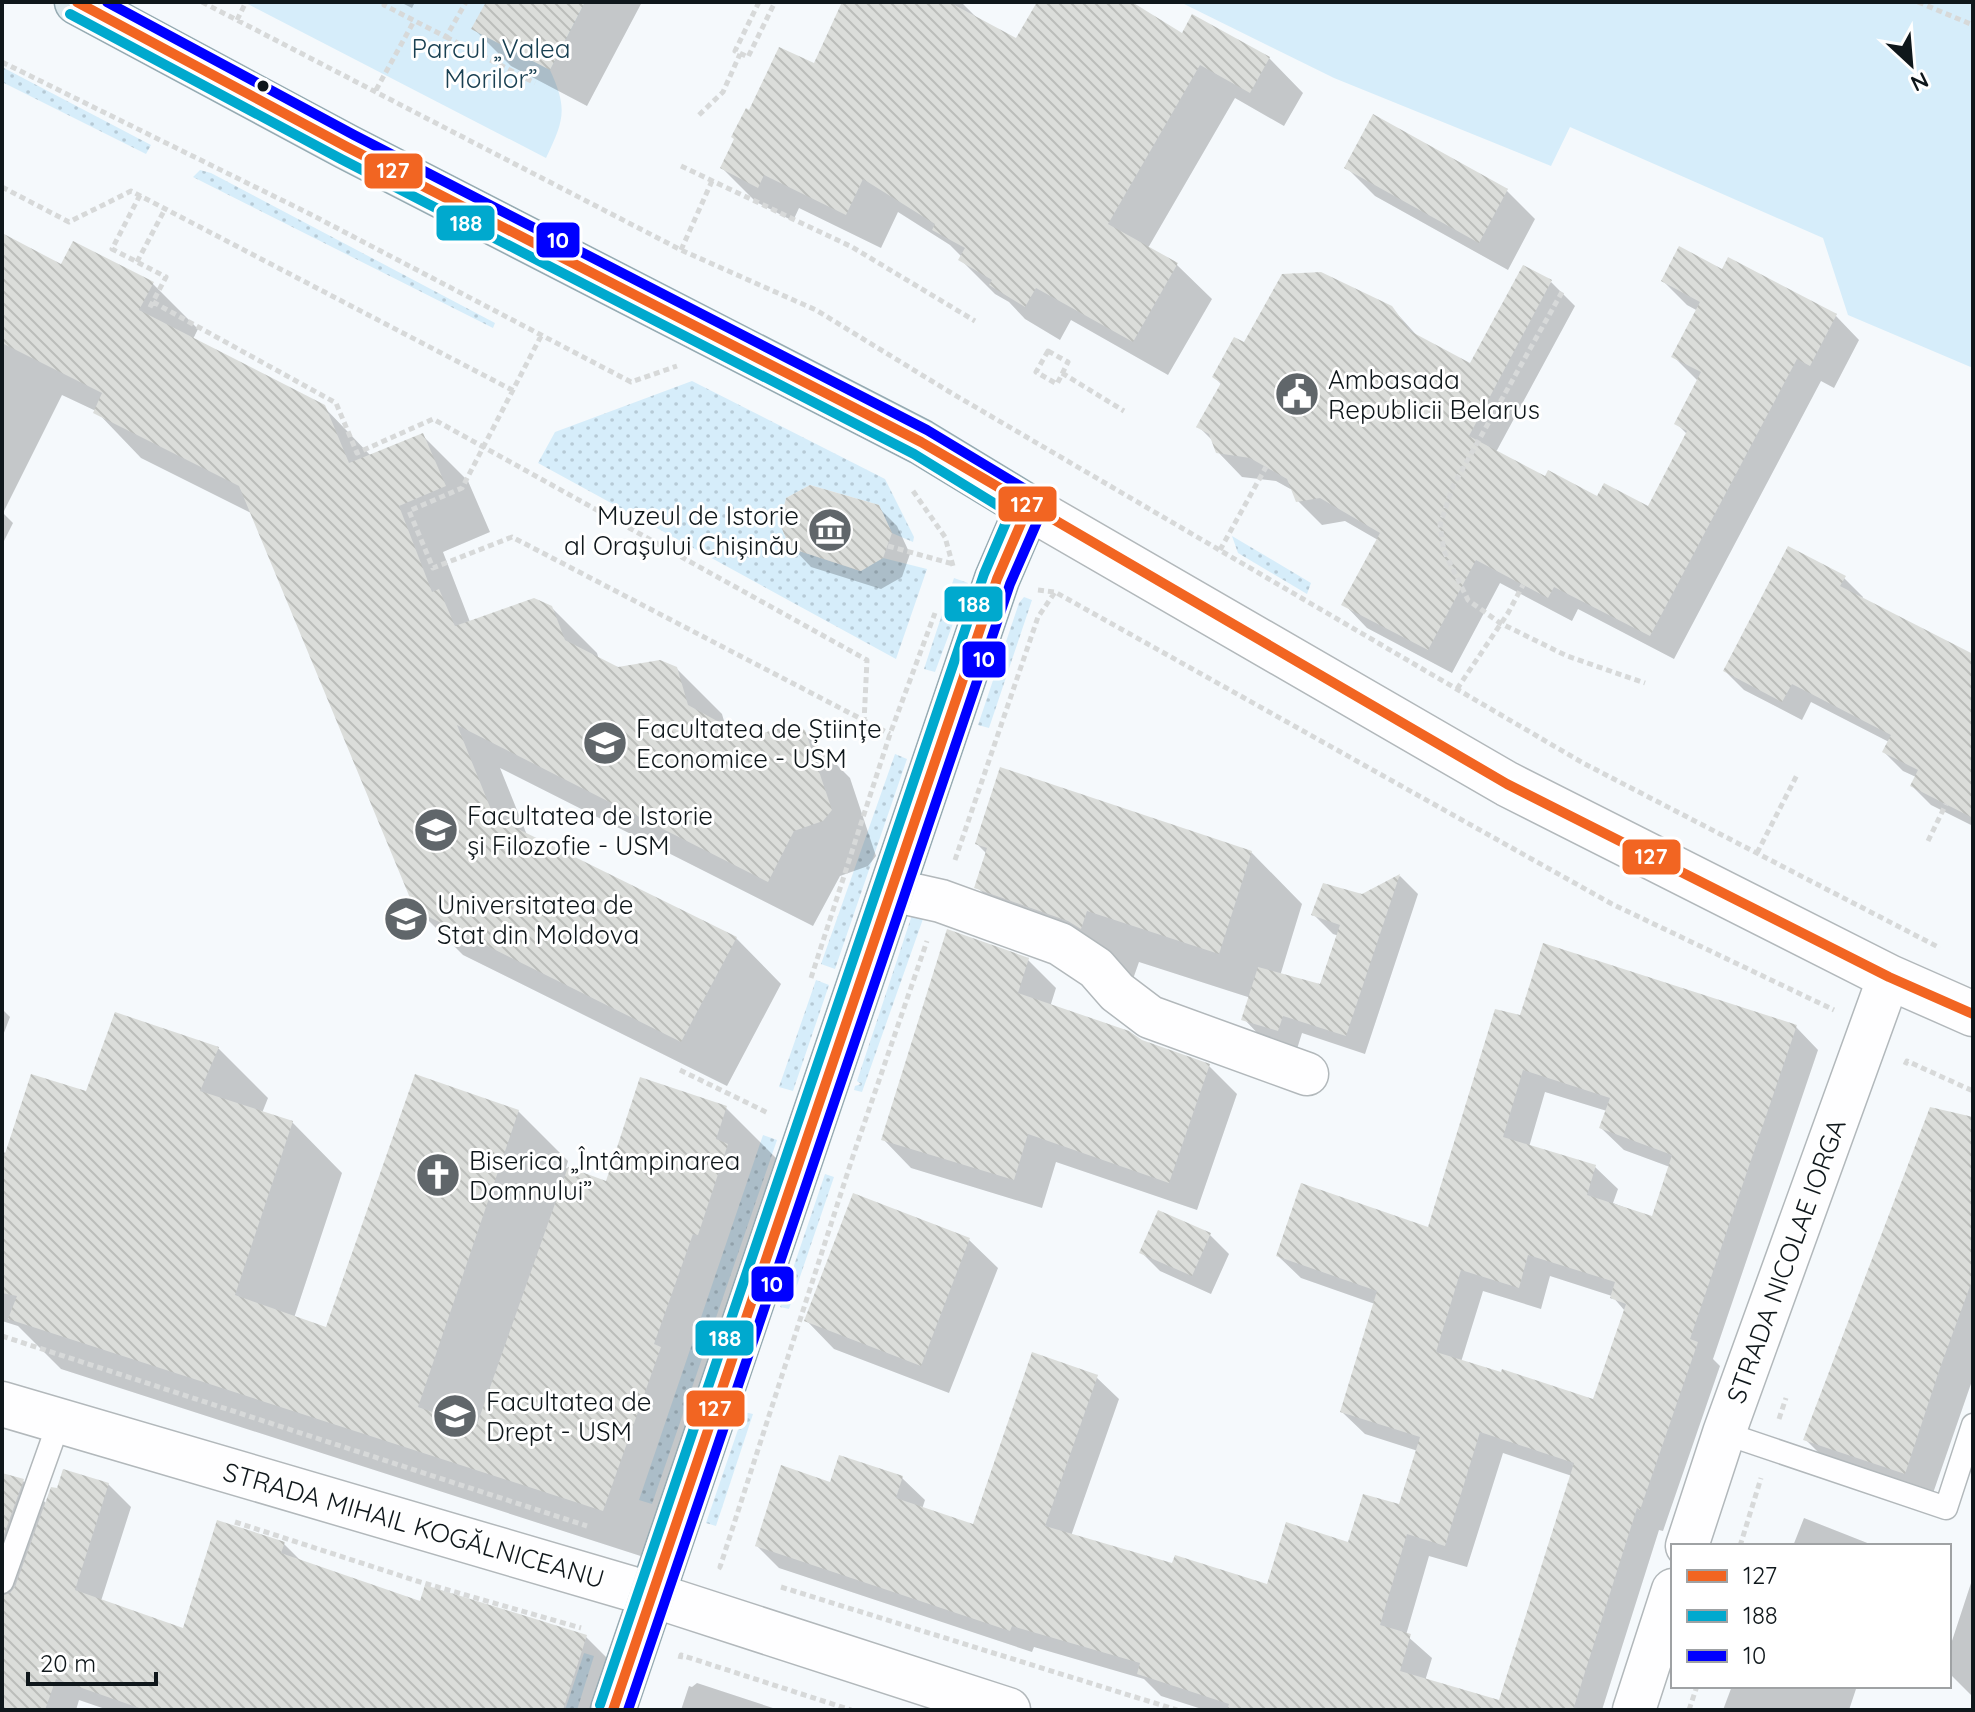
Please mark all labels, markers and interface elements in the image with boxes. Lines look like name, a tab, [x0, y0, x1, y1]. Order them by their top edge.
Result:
north arrow	[1871, 24, 1951, 104]
park label: Parcul „Valea Morilor”	[411, 32, 571, 95]
text: N	[1906, 66, 1933, 98]
unlabelled marker	[255, 78, 271, 94]
line badge: 127	[363, 152, 424, 190]
text: 127	[376, 156, 410, 184]
line badge: 188	[435, 204, 496, 242]
text: 188	[450, 209, 482, 237]
line badge: 10	[535, 221, 581, 259]
text: 10	[547, 226, 569, 254]
place label: Ambasada Republicii Belarus	[1328, 363, 1540, 426]
public building icon: Ambasada Republicii Belarus	[1273, 370, 1321, 418]
line badge: 127	[997, 485, 1058, 523]
text: 127	[1010, 490, 1044, 518]
place label: Muzeul de Istorie al Orașului Chișinău	[564, 499, 799, 562]
museum icon: Muzeul de Istorie al Orașului Chișinău	[806, 506, 854, 554]
line badge: 188	[943, 585, 1004, 623]
text: 188	[958, 590, 990, 618]
line badge: 10	[961, 640, 1007, 679]
text: 10	[973, 645, 995, 673]
place label: Facultatea de Științe Economice - USM	[636, 712, 882, 775]
school or university icon: Facultatea de Științe Economice - USM	[581, 719, 629, 767]
place label: Facultatea de Istorie și Filozofie - USM	[467, 799, 713, 862]
school or university icon: Facultatea de Istorie și Filozofie - USM	[412, 806, 460, 854]
line badge: 127	[1621, 838, 1682, 876]
text: 127	[1634, 842, 1668, 870]
place label: Universitatea de Stat din Moldova	[437, 888, 639, 951]
school or university icon: Universitatea de Stat din Moldova	[382, 895, 430, 943]
street label: STRADA NICOLAE IORGA	[1719, 1114, 1853, 1408]
place label: Biserica „Întâmpinarea Domnului”	[469, 1144, 740, 1207]
church icon: Biserica „Întâmpinarea Domnului”	[414, 1151, 462, 1199]
line badge: 10	[750, 1265, 795, 1303]
text: 10	[761, 1270, 783, 1298]
line badge: 188	[694, 1319, 755, 1357]
text: 188	[709, 1324, 741, 1352]
place label: Facultatea de Drept - USM	[486, 1385, 651, 1448]
line badge: 127	[685, 1389, 746, 1428]
school or university icon: Facultatea de Drept - USM	[431, 1392, 479, 1440]
text: 127	[698, 1394, 732, 1422]
street label: STRADA MIHAIL KOGĂLNICEANU	[220, 1455, 608, 1595]
legend	[1671, 1544, 1951, 1688]
text: 127	[1743, 1560, 1777, 1590]
text: 188	[1743, 1600, 1778, 1630]
scale bar	[28, 1636, 156, 1686]
text: 10	[1743, 1640, 1766, 1670]
text: 20 m	[40, 1648, 96, 1678]

